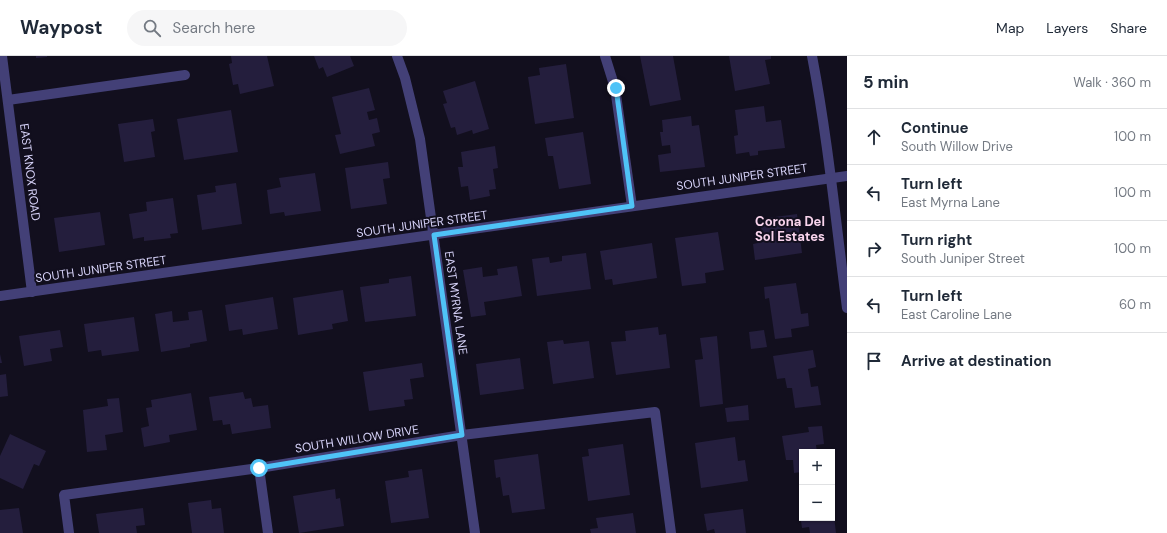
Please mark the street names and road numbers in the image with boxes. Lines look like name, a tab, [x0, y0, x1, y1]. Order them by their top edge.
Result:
street label: EAST KNOX ROAD	[16, 122, 44, 222]
street label: SOUTH JUNIPER STREET	[675, 160, 809, 194]
street label: SOUTH JUNIPER STREET	[355, 207, 489, 241]
street label: EAST MYRNA LANE	[441, 250, 471, 356]
street label: SOUTH JUNIPER STREET	[34, 252, 168, 286]
street label: SOUTH WILLOW DRIVE	[294, 421, 420, 457]

